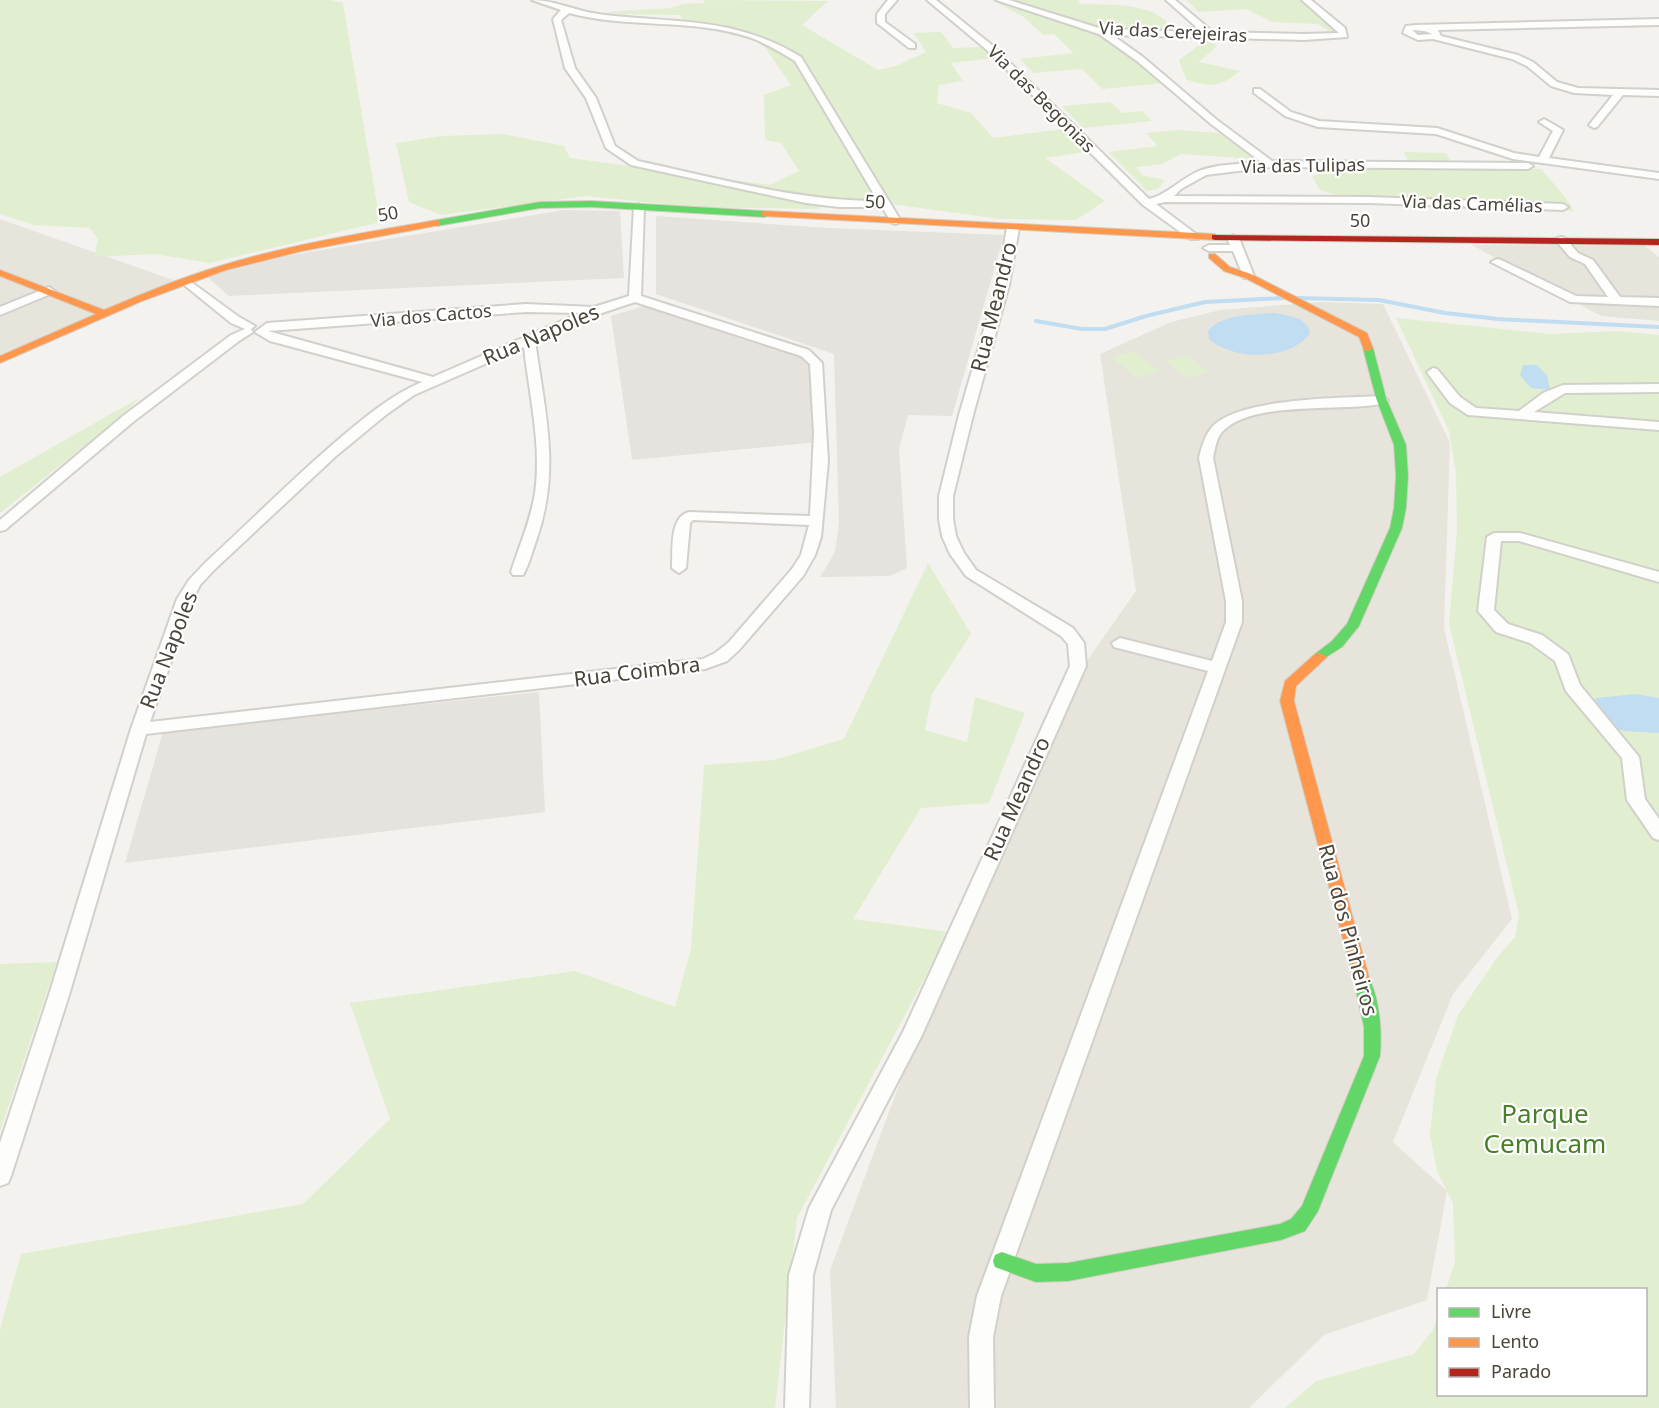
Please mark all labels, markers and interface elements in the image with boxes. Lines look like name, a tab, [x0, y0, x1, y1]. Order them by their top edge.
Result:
street label: Via das Cerejeiras	[1098, 15, 1248, 47]
street label: Via das Begonias	[983, 39, 1101, 157]
street label: Via das Tulipas	[1241, 152, 1365, 178]
street label: 50	[864, 188, 886, 214]
street label: Via das Camélias	[1401, 189, 1543, 217]
street label: 50	[376, 199, 400, 227]
street label: 50	[1350, 208, 1370, 232]
street label: Rua Meandro	[963, 239, 1023, 375]
street label: Rua Napoles	[478, 297, 603, 371]
street label: Via dos Cactos	[369, 298, 493, 332]
street label: Rua Napoles	[133, 587, 203, 713]
street label: Rua Coimbra	[572, 649, 702, 693]
street label: Rua Meandro	[976, 732, 1056, 865]
street label: Rua dos Pinheiros	[1313, 841, 1385, 1019]
park label: Parque Cemucam	[1484, 1095, 1606, 1161]
legend	[1437, 1288, 1647, 1396]
text: Livre	[1491, 1299, 1531, 1323]
text: Lento	[1491, 1329, 1539, 1353]
text: Parado	[1491, 1359, 1551, 1383]

